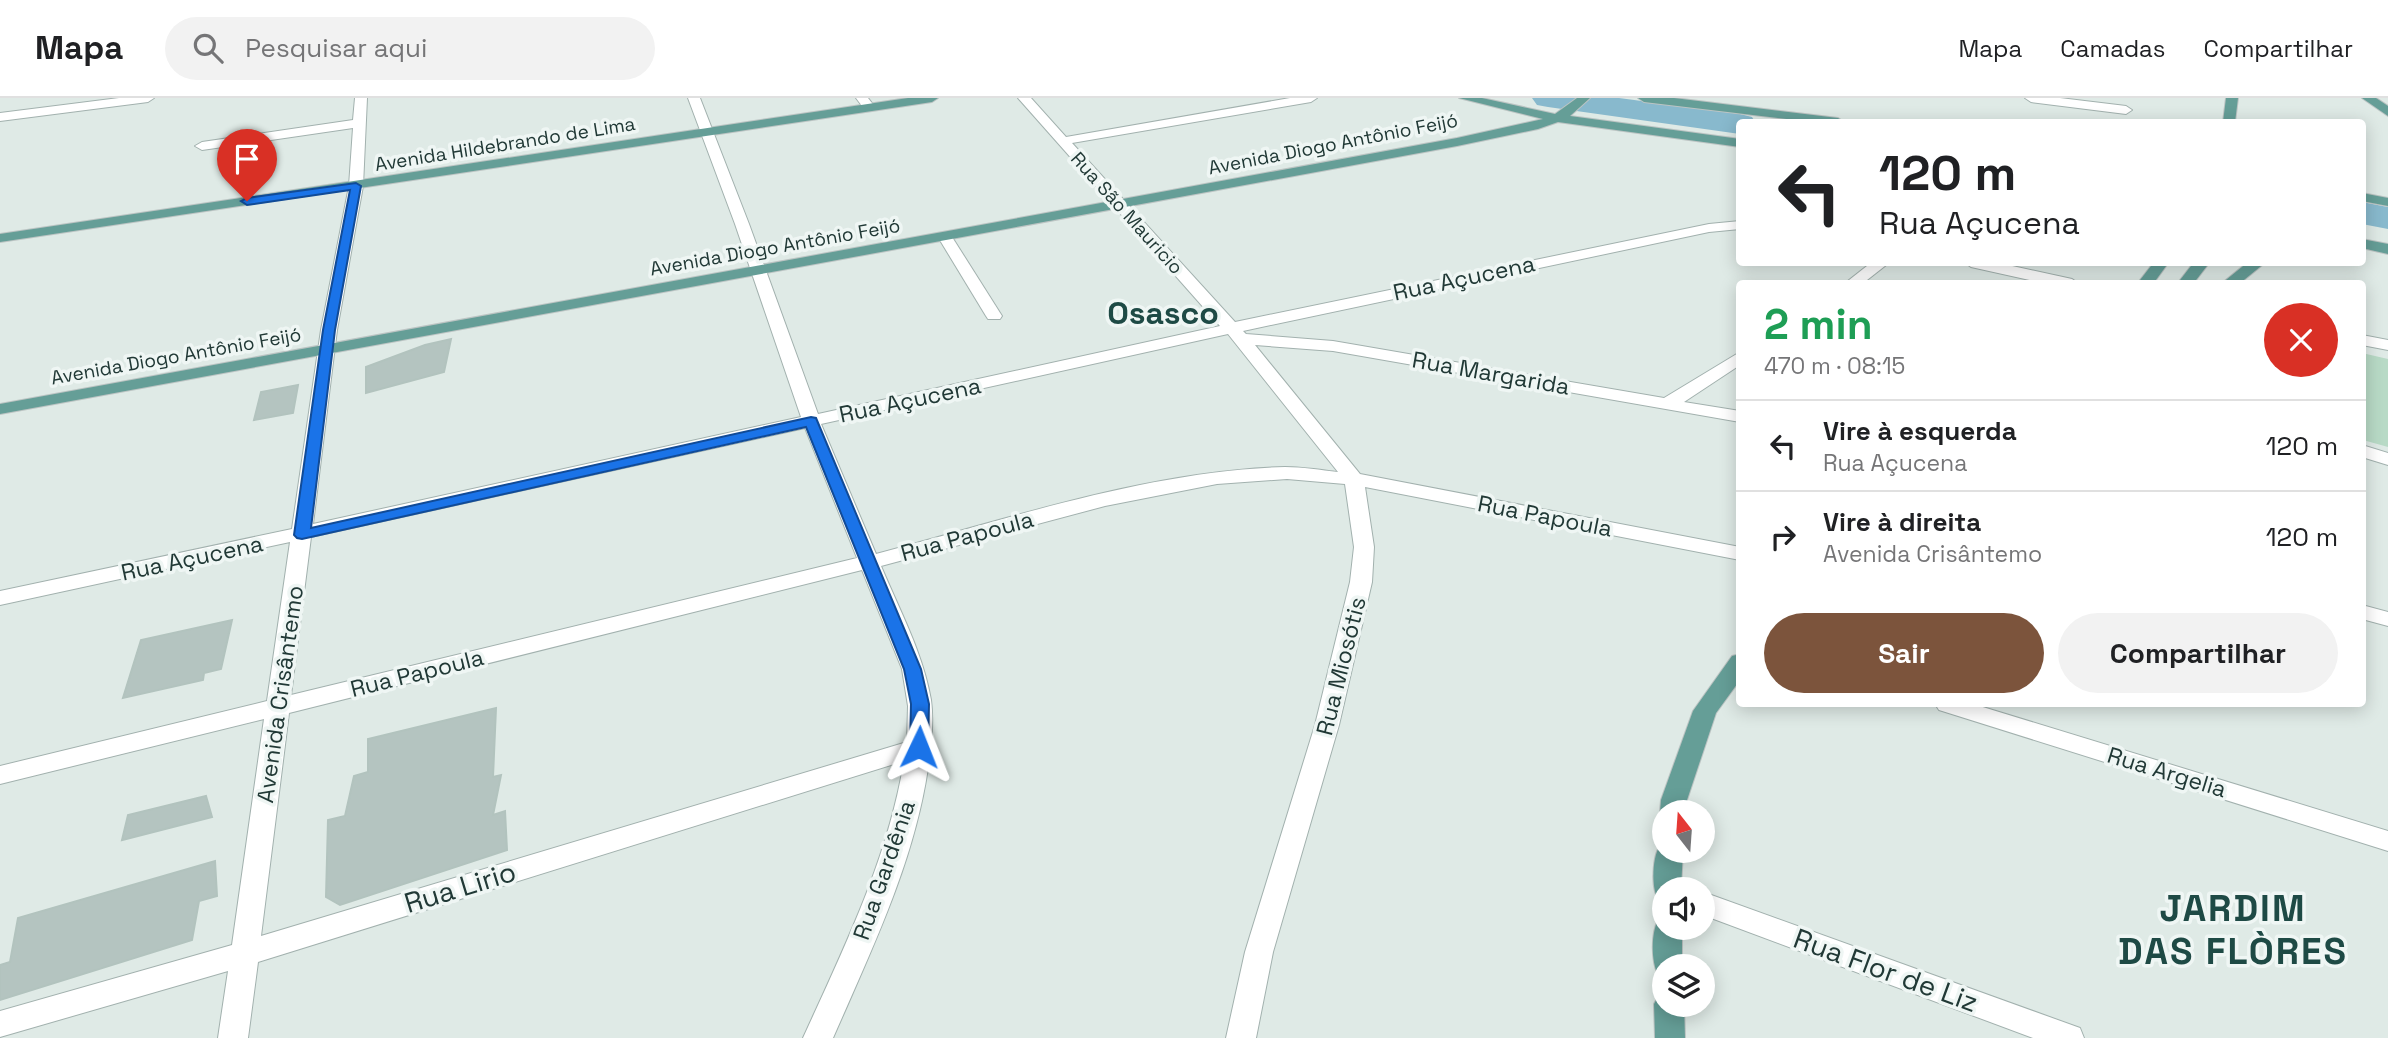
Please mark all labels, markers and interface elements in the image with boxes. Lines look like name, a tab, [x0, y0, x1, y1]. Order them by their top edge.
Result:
search box	[165, 17, 655, 80]
text: Mapa	[35, 27, 123, 69]
icon: search	[189, 29, 227, 67]
text: Pesquisar aqui	[245, 31, 427, 65]
text: Mapa	[1958, 33, 2022, 64]
text: Camadas	[2060, 33, 2165, 64]
text: Compartilhar	[2203, 33, 2353, 64]
street label: Avenida Diogo Antônio Feijó	[1206, 108, 1460, 180]
street label: Avenida Hildebrando de Lima	[373, 111, 637, 177]
pin	[217, 129, 277, 201]
icon: arrive	[228, 140, 266, 178]
text: 120 m	[1879, 142, 2016, 204]
street label: Rua São Mauricio	[1065, 146, 1189, 280]
icon: left	[1764, 147, 1855, 238]
text: Rua Açucena	[1879, 203, 2080, 243]
street label: Avenida Diogo Antônio Feijó	[648, 213, 902, 281]
street label: Rua Açucena	[1390, 248, 1538, 308]
district label: Osasco	[1107, 293, 1219, 333]
text: 2 min	[1764, 298, 1873, 351]
button: close	[2264, 303, 2338, 377]
street label: Avenida Diogo Antônio Feijó	[49, 322, 303, 390]
street label: Rua Margarida	[1410, 344, 1572, 402]
text: 470 m · 08:15	[1764, 351, 1905, 381]
street label: Rua Açucena	[836, 370, 984, 430]
text: Vire à esquerda	[1823, 414, 2017, 448]
icon: left	[1764, 427, 1802, 465]
text: 120 m	[2266, 429, 2338, 463]
text: Rua Açucena	[1823, 448, 1967, 478]
street label: Rua Papoula	[1475, 488, 1615, 544]
street label: Rua Papoula	[897, 504, 1037, 568]
text: Vire à direita	[1823, 505, 1981, 539]
icon: right	[1764, 518, 1802, 556]
text: 120 m	[2266, 520, 2338, 554]
street label: Rua Açucena	[118, 528, 266, 588]
text: Avenida Crisântemo	[1823, 539, 2042, 569]
street label: Avenida Crisântemo	[250, 583, 310, 805]
street label: Rua Miosótis	[1309, 594, 1373, 738]
button: Sair	[1764, 613, 2044, 693]
button: Compartilhar	[2058, 613, 2338, 693]
street label: Rua Papoula	[347, 642, 487, 704]
position arrow	[882, 710, 956, 784]
street label: Rua Argelia	[2104, 740, 2230, 804]
street label: Rua Gardênia	[846, 796, 922, 944]
north arrow	[1652, 800, 1715, 863]
map controls	[1652, 800, 1715, 1017]
street label: Rua Lirio	[400, 853, 520, 921]
button: sound	[1652, 877, 1715, 940]
district label: JARDIM DAS FLÒRES	[2118, 885, 2348, 975]
street label: Rua Flor de Liz	[1789, 920, 1983, 1020]
button: layers	[1652, 954, 1715, 1017]

